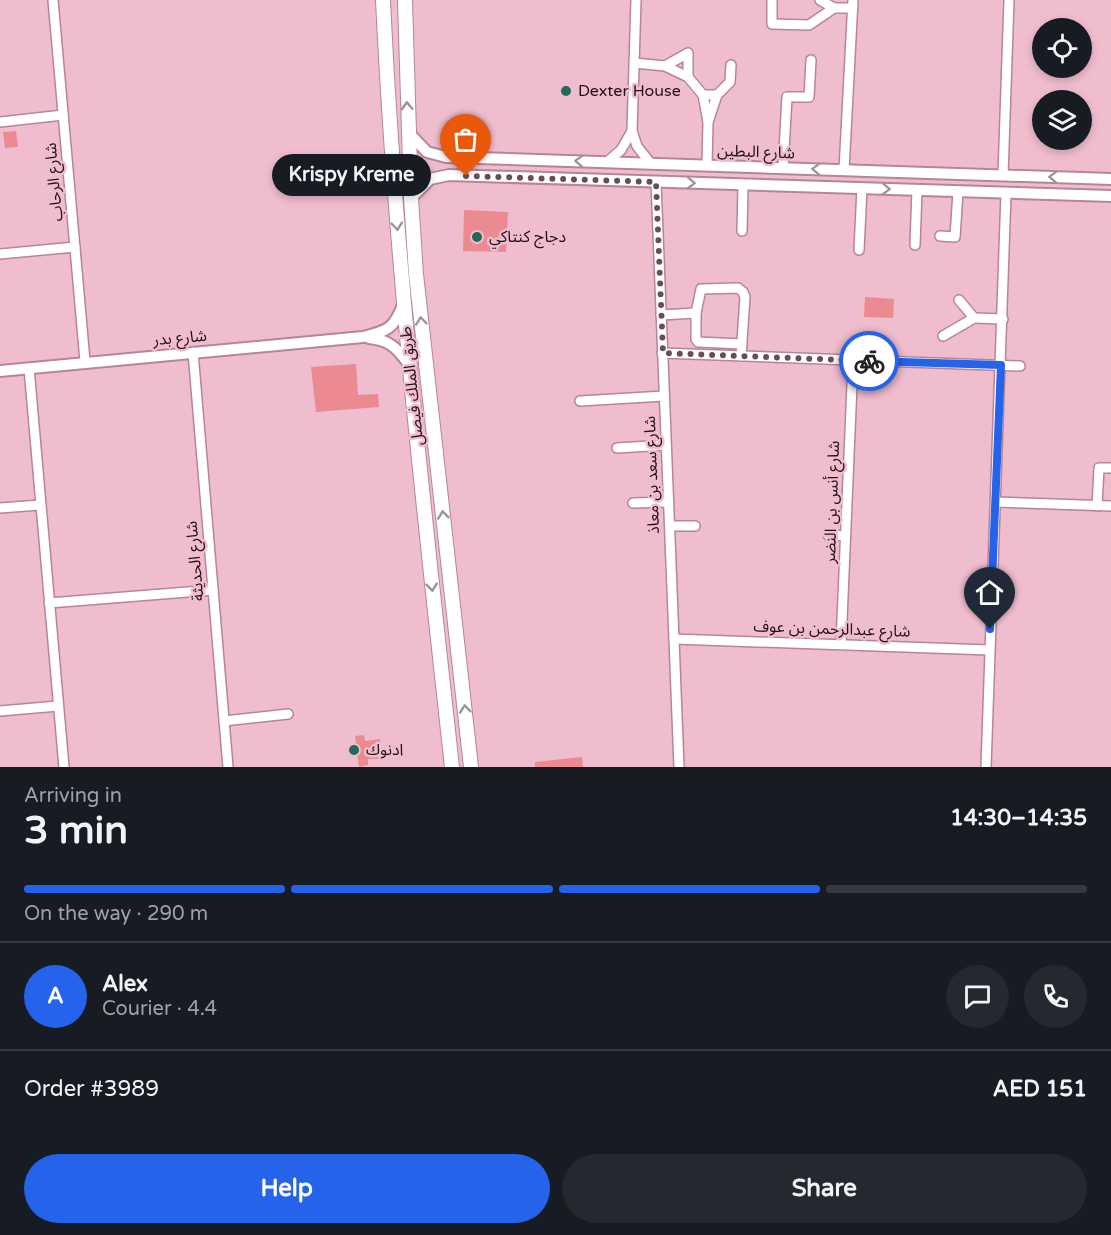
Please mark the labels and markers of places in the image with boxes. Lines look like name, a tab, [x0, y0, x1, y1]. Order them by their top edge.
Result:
place label: Dexter House	[578, 81, 681, 101]
marker: Dexter House	[559, 84, 573, 98]
pin	[440, 114, 491, 176]
callout: Krispy Kreme	[271, 155, 430, 197]
place label: دجاج كنتاكي	[489, 227, 566, 249]
marker: دجاج كنتاكي	[470, 230, 484, 244]
pin	[964, 567, 1015, 629]
place label: ادنوك	[366, 740, 403, 760]
marker: ادنوك	[347, 743, 361, 757]

